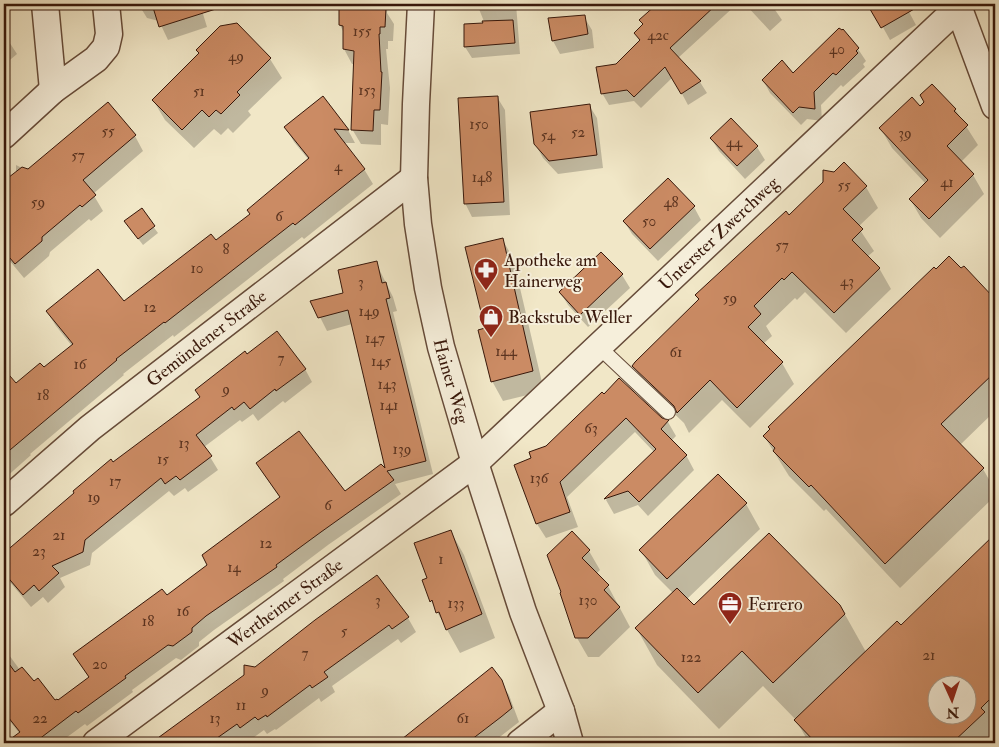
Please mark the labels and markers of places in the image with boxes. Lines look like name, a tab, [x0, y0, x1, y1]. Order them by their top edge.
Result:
place label: Apotheke am Hainerweg	[503, 249, 597, 293]
pharmacy icon: Apotheke am Hainerweg	[473, 257, 499, 291]
shop icon: Backstube Weller	[478, 304, 504, 338]
place label: Backstube Weller	[508, 306, 632, 329]
office icon: Ferrero	[717, 591, 743, 625]
place label: Ferrero	[748, 593, 803, 616]

